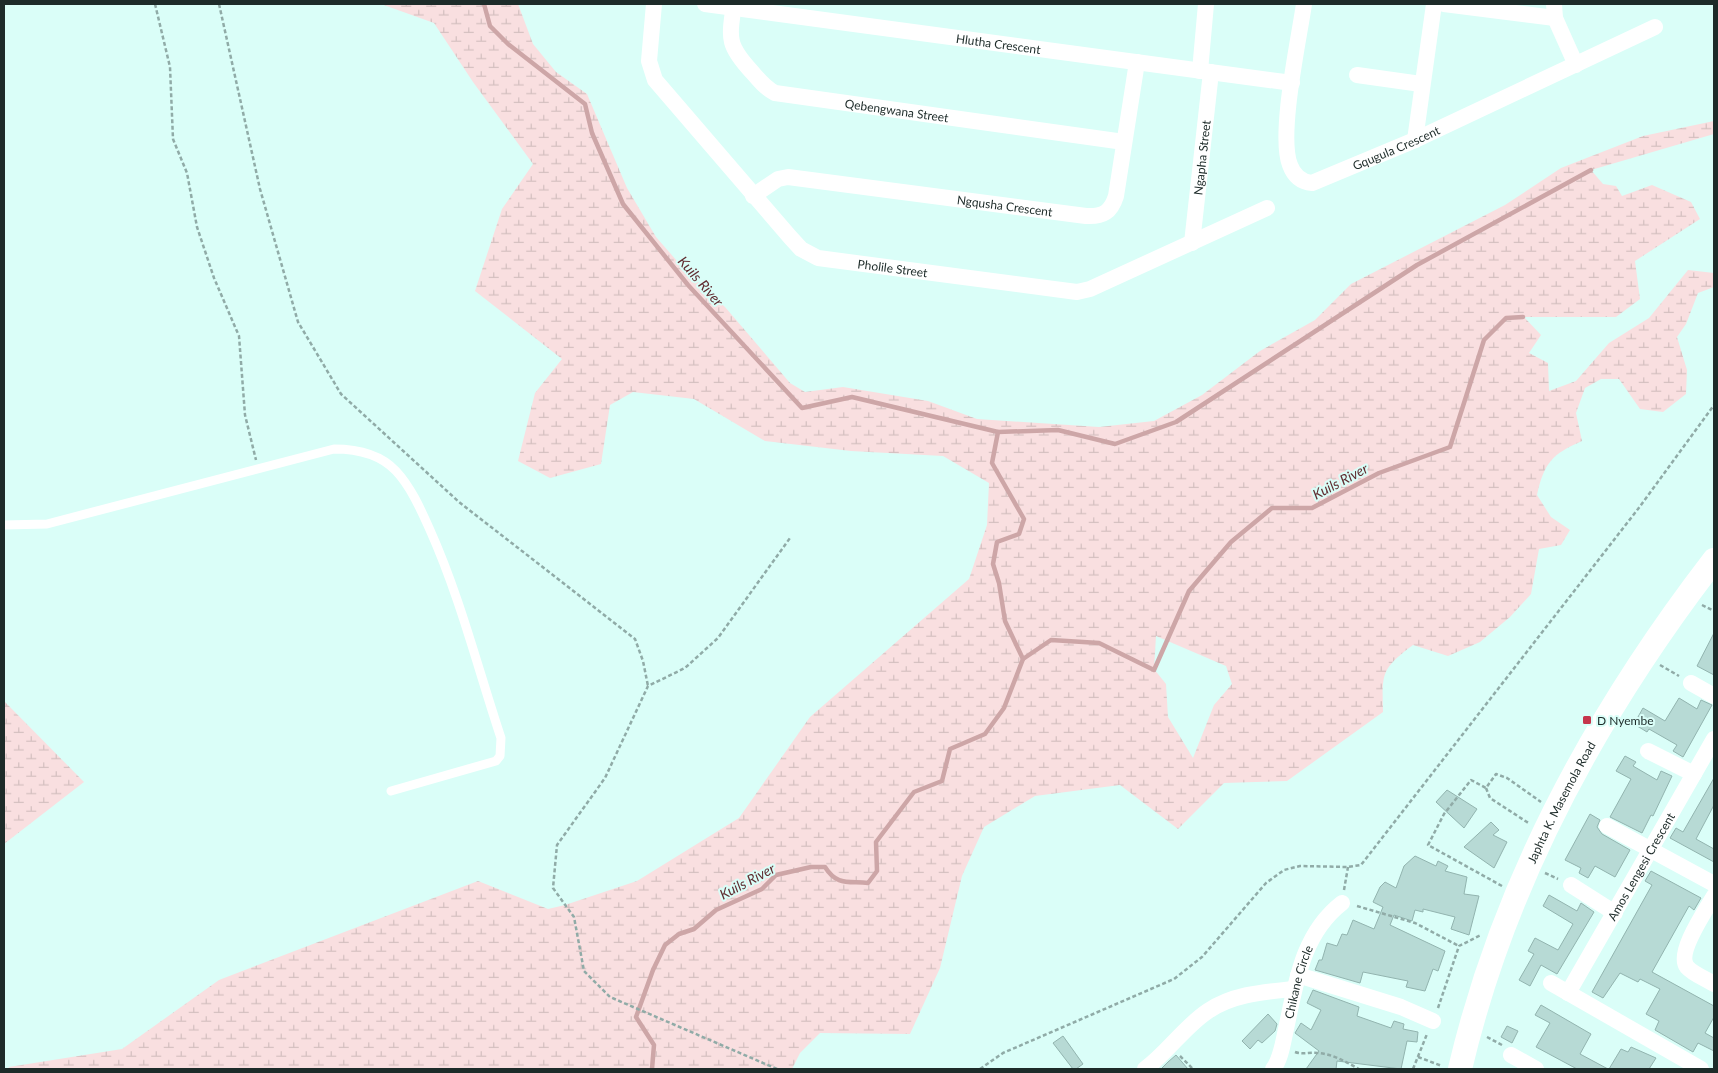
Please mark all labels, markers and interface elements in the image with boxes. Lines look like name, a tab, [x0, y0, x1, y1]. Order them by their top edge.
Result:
street label: Hlutha Crescent	[955, 30, 1042, 57]
street label: Qebengwana Street	[844, 95, 950, 125]
street label: Ngapha Street	[1190, 119, 1213, 196]
street label: Gqugula Crescent	[1350, 122, 1443, 173]
street label: Ngqusha Crescent	[956, 192, 1054, 219]
water label: Kuils River	[675, 253, 727, 309]
street label: Pholile Street	[857, 256, 929, 280]
water label: Kuils River	[1309, 459, 1371, 503]
place label: D Nyembe	[1597, 713, 1654, 728]
marker: D Nyembe	[1581, 714, 1593, 726]
street label: Japhta K. Masemola Road	[1523, 738, 1598, 866]
street label: Amos Lengesi Crescent	[1604, 809, 1678, 923]
water label: Kuils River	[716, 859, 778, 903]
street label: Chikane Circle	[1281, 943, 1316, 1020]

